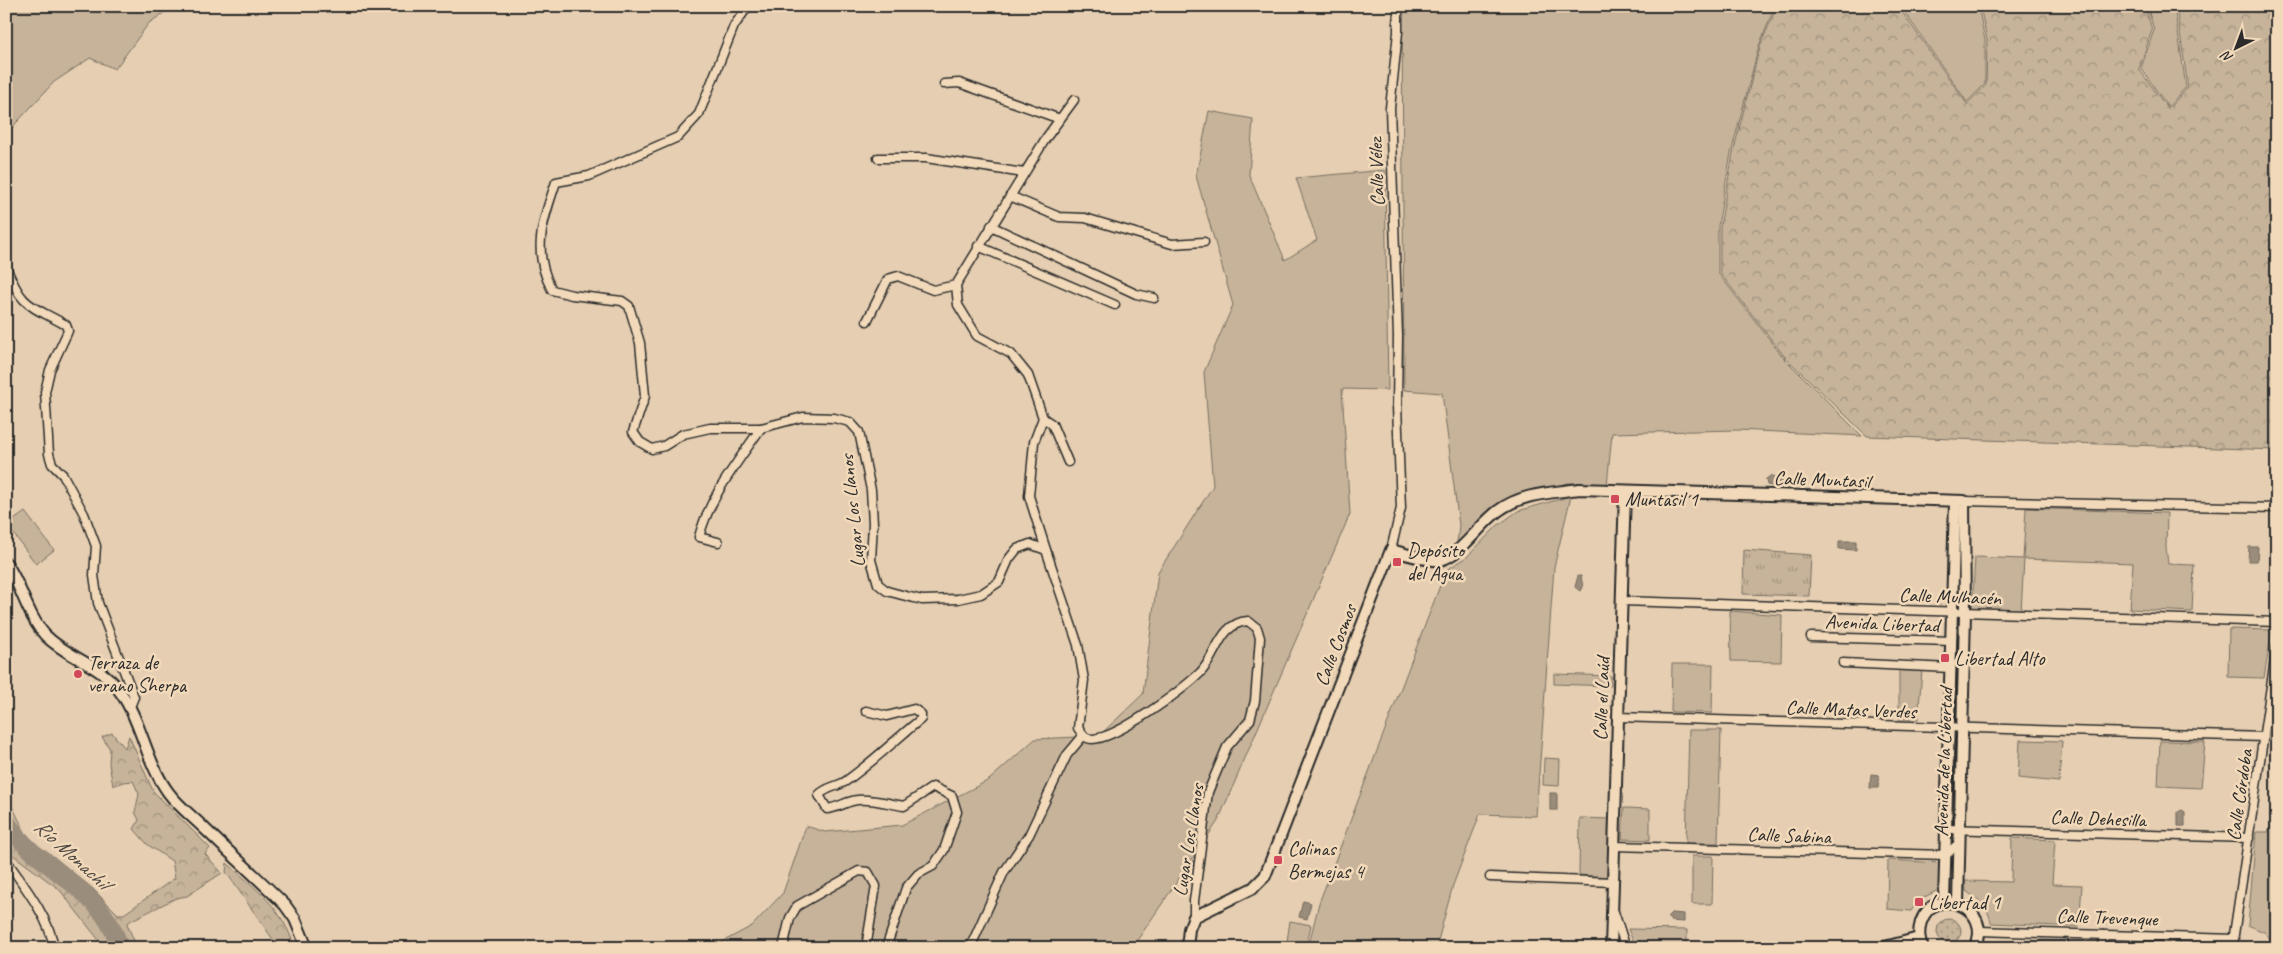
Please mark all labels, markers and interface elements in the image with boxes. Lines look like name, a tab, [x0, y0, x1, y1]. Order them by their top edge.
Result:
north arrow	[2210, 22, 2260, 72]
text: N	[2217, 47, 2237, 67]
street label: Calle Vélez	[1363, 135, 1390, 207]
street label: Lugar Los Llanos	[834, 451, 871, 568]
street label: Calle Muntasil	[1773, 465, 1874, 494]
place label: Muntasil 1	[1625, 487, 1699, 512]
marker: Muntasil 1	[1609, 493, 1621, 505]
place label: Depósito del Agua	[1407, 538, 1466, 586]
marker: Depósito del Agua	[1391, 556, 1403, 568]
street label: Calle Mulhacén	[1899, 582, 2002, 611]
street label: Calle Cosmos	[1309, 599, 1363, 689]
street label: Avenida Libertad	[1824, 609, 1943, 638]
place label: Libertad Alto	[1955, 646, 2045, 671]
place label: Terraza de verano Sherpa	[88, 650, 188, 698]
marker: Libertad Alto	[1939, 652, 1951, 664]
street label: Calle el Laúd	[1588, 654, 1616, 741]
marker: Terraza de verano Sherpa	[72, 668, 84, 680]
street label: Avenida de la Libertad	[1928, 684, 1959, 837]
street label: Calle Matas Verdes	[1785, 695, 1919, 724]
street label: Calle Córdoba	[2221, 746, 2259, 842]
street label: Lugar Los Llanos	[1167, 780, 1210, 898]
street label: Calle Dehesilla	[2050, 804, 2148, 833]
water label: Río Monachil	[29, 813, 121, 900]
street label: Calle Sabina	[1747, 822, 1833, 850]
place label: Colinas Bermejas 4	[1288, 836, 1366, 884]
marker: Colinas Bermejas 4	[1272, 854, 1284, 866]
place label: Libertad 1	[1929, 890, 2001, 915]
marker: Libertad 1	[1913, 896, 1925, 908]
street label: Calle Trevenque	[2056, 903, 2160, 932]

